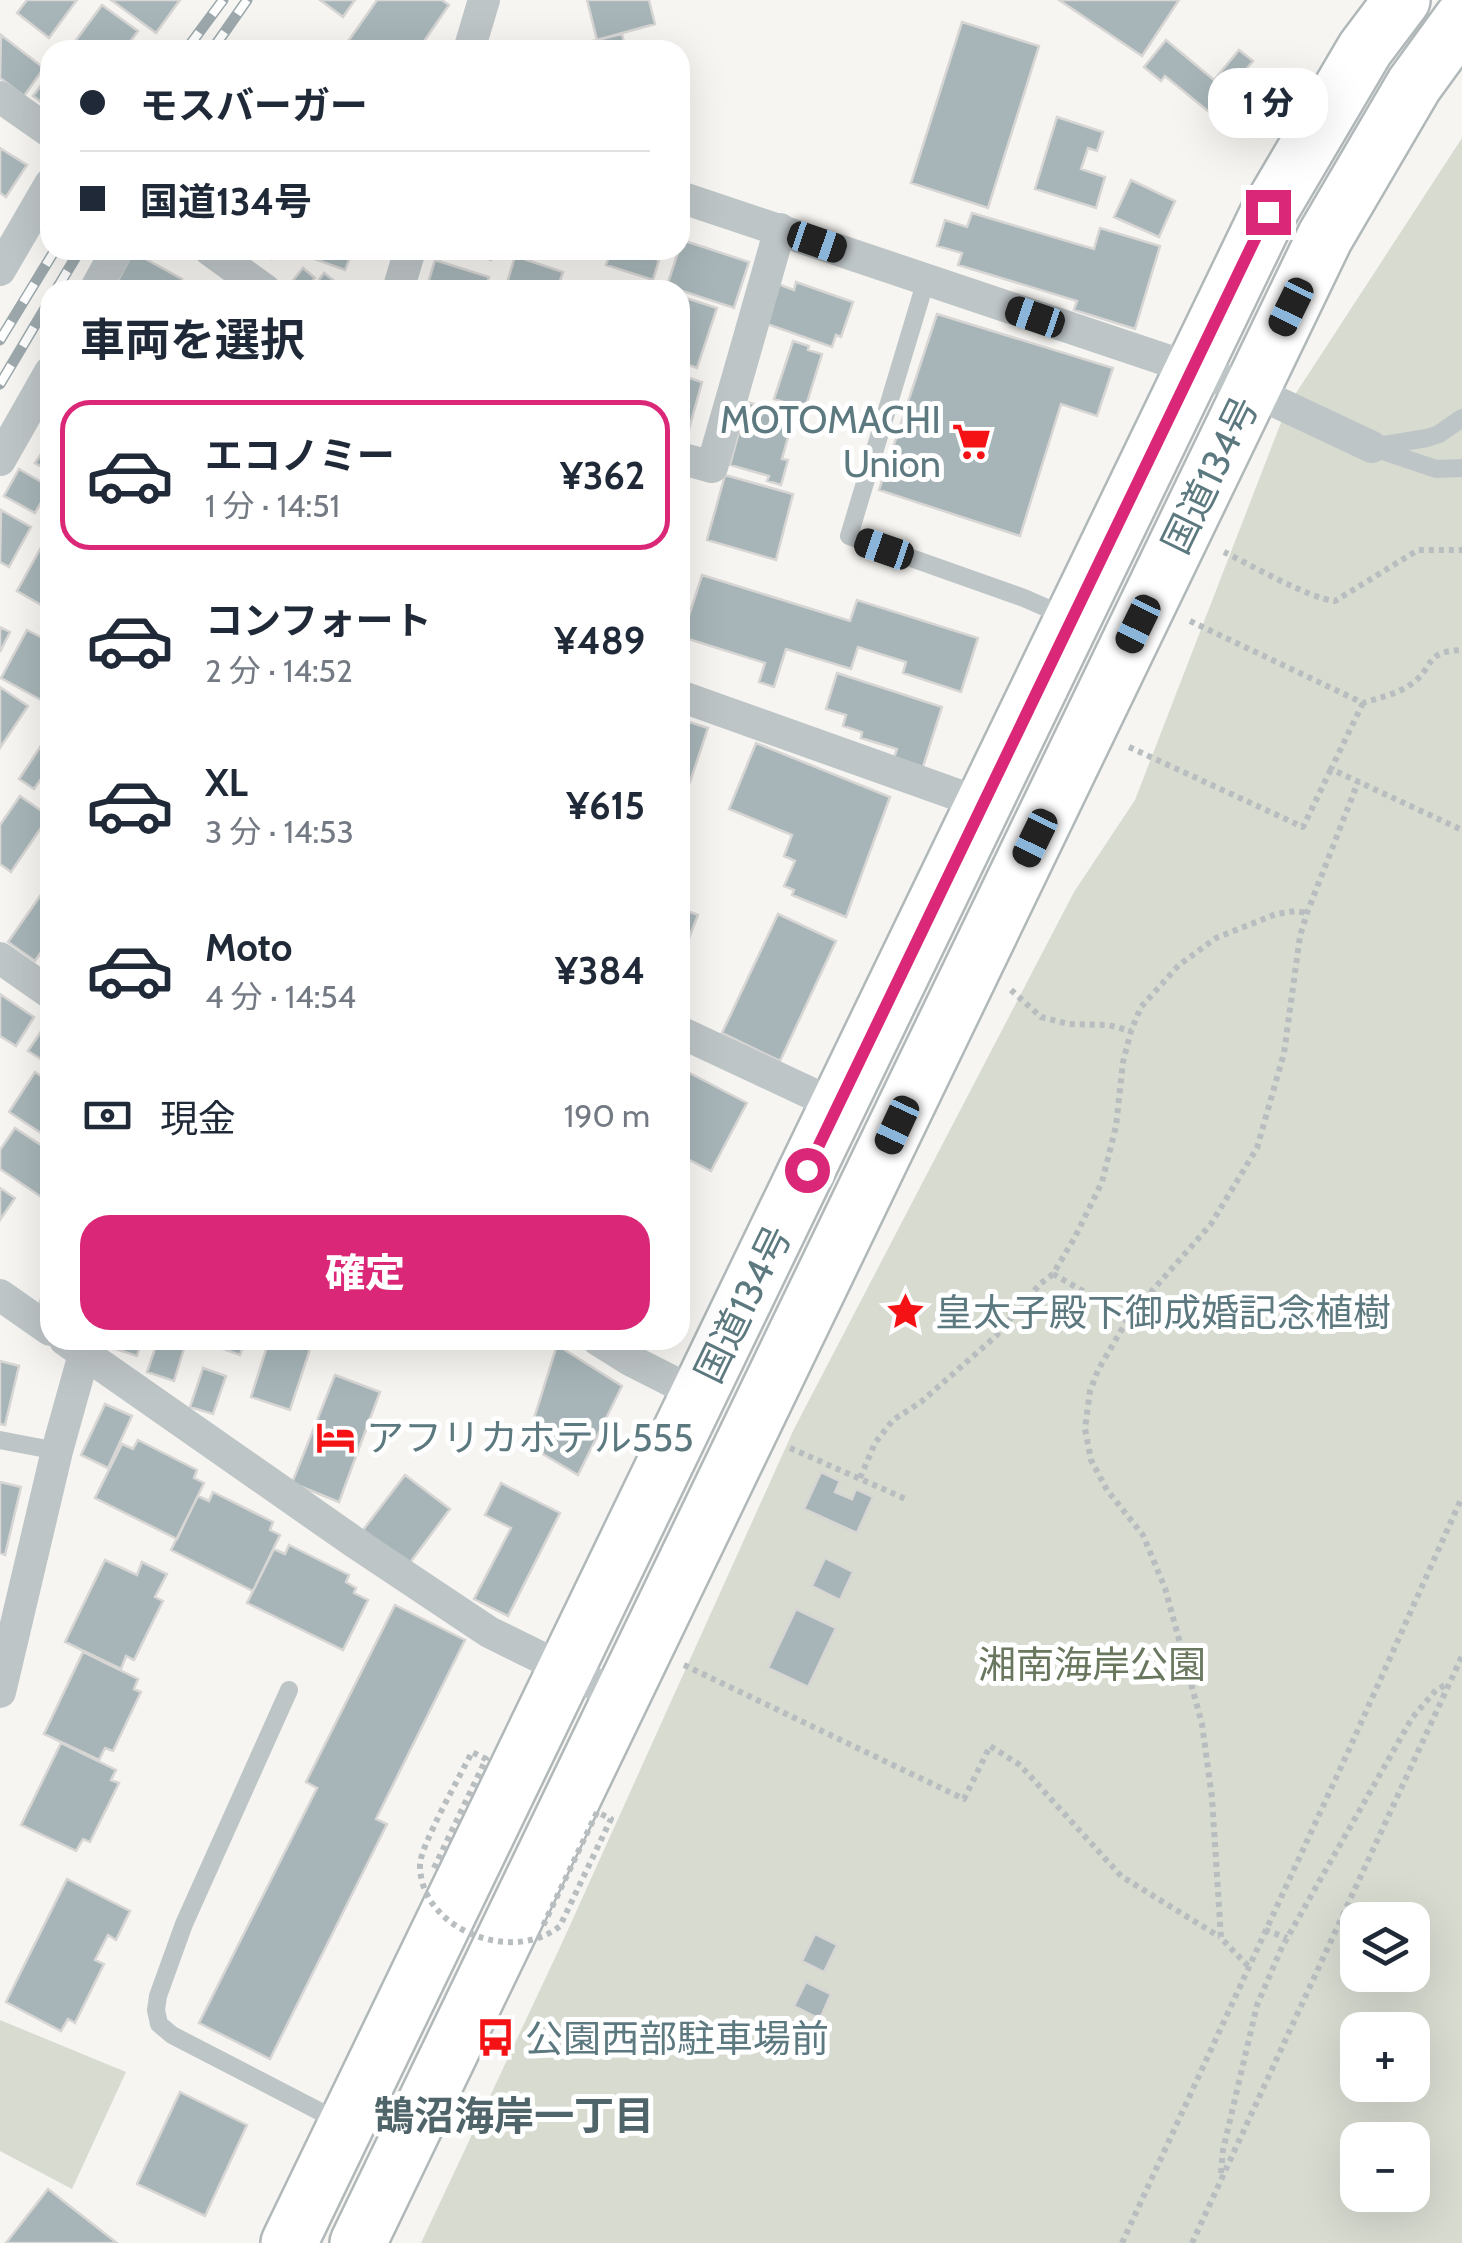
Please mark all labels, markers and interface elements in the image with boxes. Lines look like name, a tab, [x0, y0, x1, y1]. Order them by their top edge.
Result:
callout: 1 分	[1208, 67, 1328, 137]
text: モスバーガー	[140, 82, 368, 129]
text: 1 分	[1242, 83, 1294, 122]
text: 国道134号	[140, 178, 312, 225]
route end	[1246, 190, 1291, 235]
car	[784, 218, 850, 266]
car	[1264, 273, 1318, 341]
car	[1002, 293, 1068, 341]
text: 車両を選択	[80, 313, 305, 367]
street label: 国道134号	[1152, 389, 1268, 561]
place label: MOTOMACHI Union	[720, 396, 941, 487]
supermarket icon: MOTOMACHI Union	[950, 420, 992, 462]
icon: car	[85, 430, 175, 520]
text: エコノミー	[205, 432, 395, 479]
text: ¥362	[560, 452, 645, 499]
text: 1 分 · 14:51	[205, 486, 340, 525]
car	[851, 525, 917, 573]
car	[1111, 590, 1165, 658]
icon: car	[85, 595, 175, 685]
text: コンフォート	[205, 597, 432, 644]
text: ¥489	[554, 617, 645, 664]
text: 2 分 · 14:52	[205, 651, 353, 690]
text: XL	[205, 759, 248, 806]
icon: car	[85, 760, 175, 850]
text: ¥615	[566, 782, 645, 829]
car	[1008, 804, 1062, 872]
text: 3 分 · 14:53	[205, 812, 354, 851]
text: Moto	[205, 924, 292, 971]
icon: car	[85, 925, 175, 1015]
text: ¥384	[555, 947, 645, 994]
text: 4 分 · 14:54	[205, 977, 356, 1016]
icon: cash	[80, 1088, 135, 1143]
car	[871, 1091, 923, 1159]
text: 現金	[160, 1095, 236, 1142]
text: 190 m	[564, 1096, 650, 1135]
route start	[785, 1148, 830, 1193]
button: 確定	[80, 1215, 650, 1330]
street label: 国道134号	[685, 1218, 801, 1390]
place label: 皇太子殿下御成婚記念植樹	[935, 1289, 1391, 1336]
place icon: 皇太子殿下御成婚記念植樹	[884, 1291, 926, 1333]
place label: アフリカホテル555	[366, 1414, 694, 1461]
hotel icon: アフリカホテル555	[315, 1416, 357, 1458]
park label: 湘南海岸公園	[978, 1641, 1206, 1688]
map controls	[1340, 1902, 1430, 2212]
button: layers	[1340, 1902, 1430, 1992]
button: +	[1340, 2012, 1430, 2102]
place label: 公園西部駐車場前	[525, 2015, 829, 2062]
bus stop icon: 公園西部駐車場前	[474, 2017, 516, 2059]
district label: 鵠沼海岸一丁目	[374, 2091, 654, 2140]
button: −	[1340, 2122, 1430, 2212]

